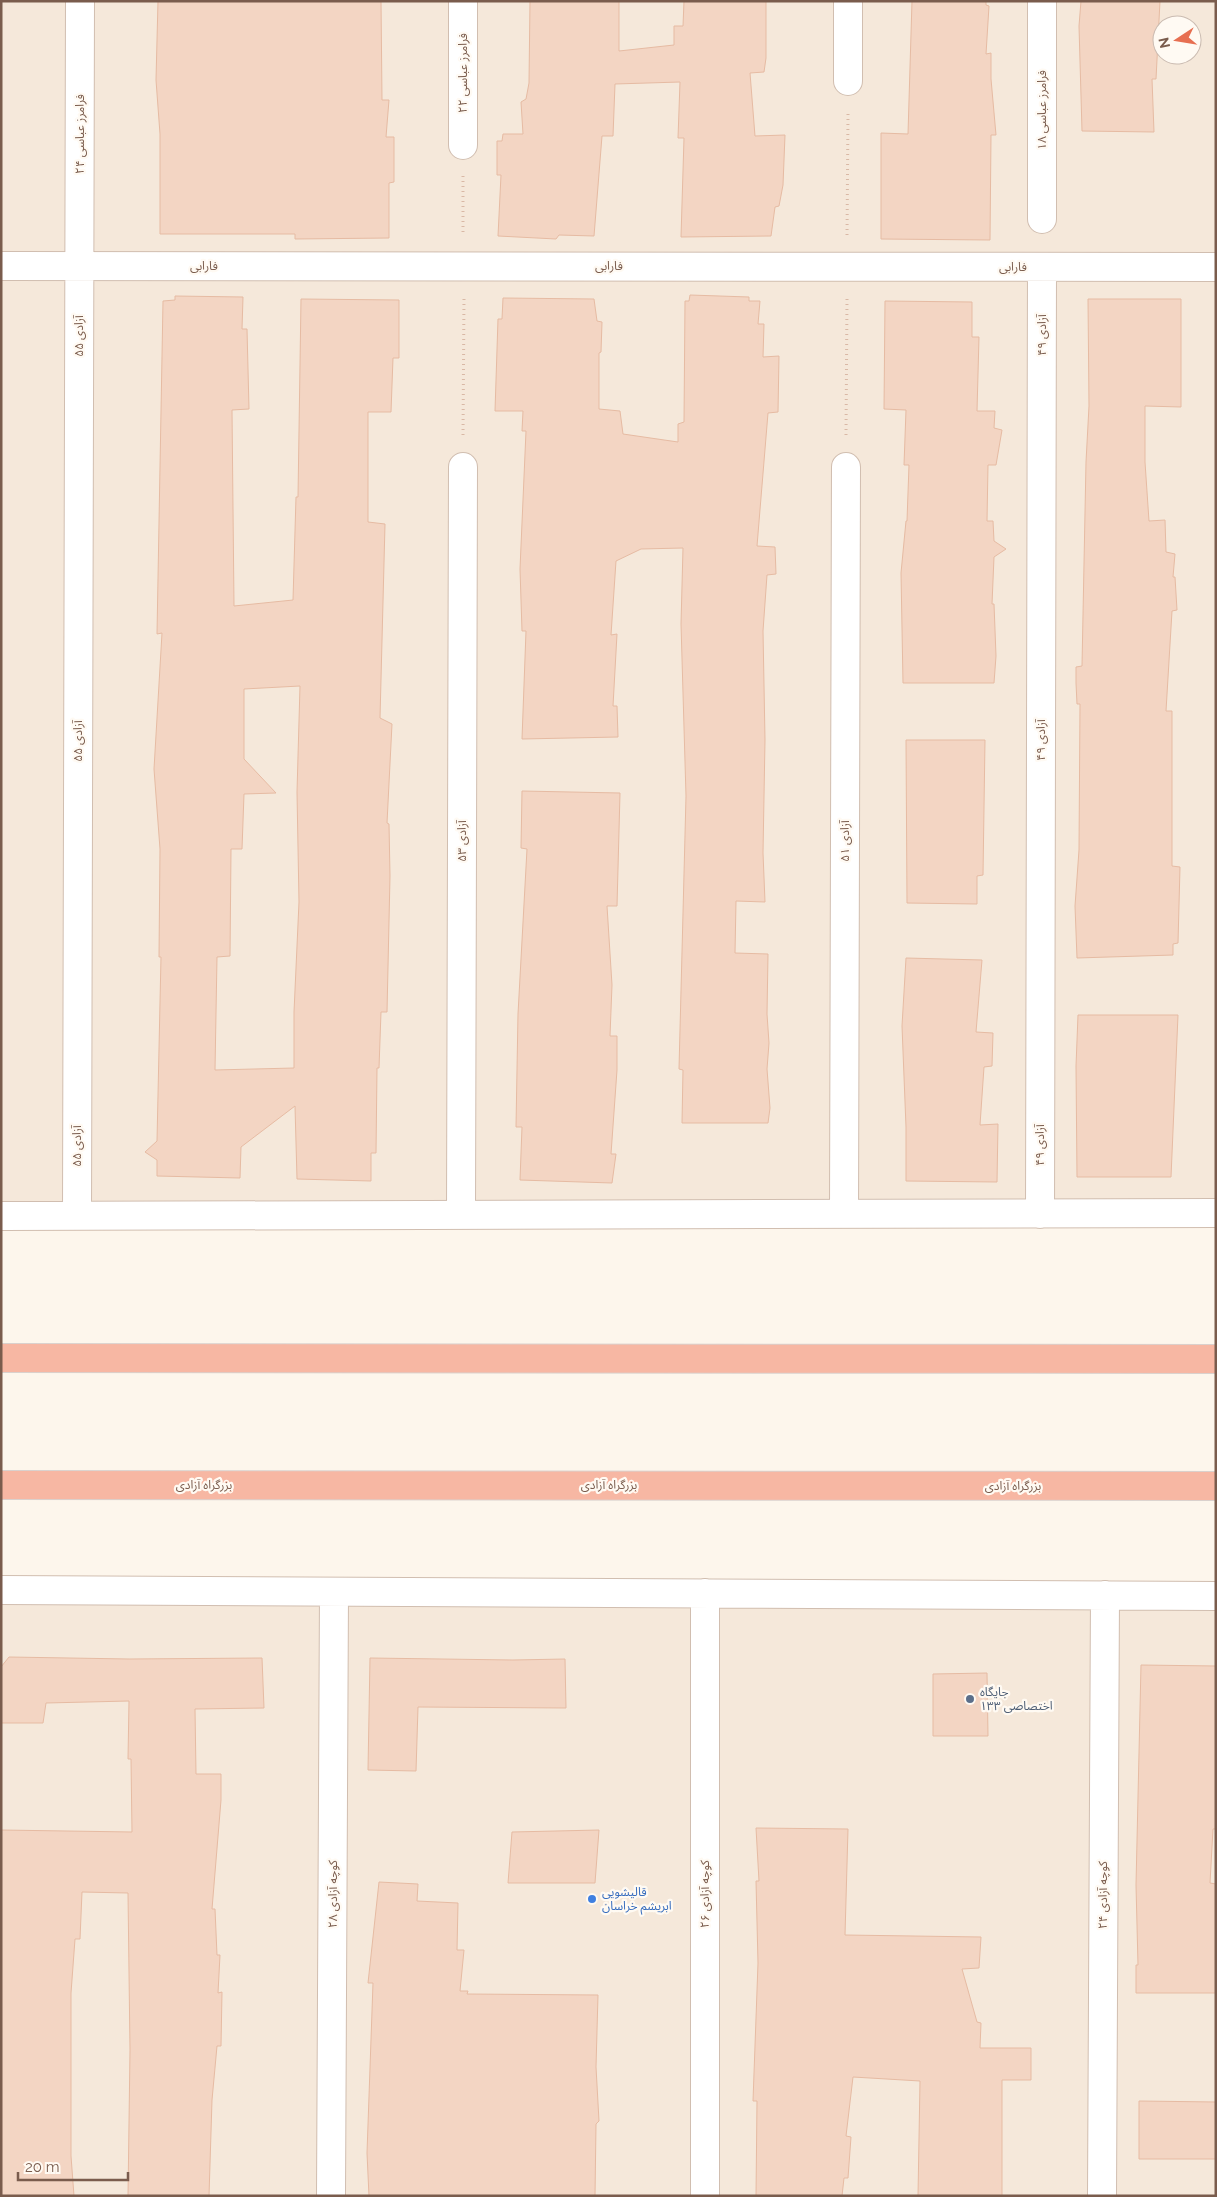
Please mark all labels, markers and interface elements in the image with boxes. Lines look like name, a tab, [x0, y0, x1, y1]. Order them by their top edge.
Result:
north arrow	[1152, 15, 1202, 65]
street label: فرامرز عباسی ۲۲	[456, 33, 470, 113]
text: N	[1155, 36, 1173, 50]
street label: فرامرز عباسی ۱۸	[1035, 70, 1049, 150]
street label: فرامرز عباسی ۲۴	[73, 94, 87, 174]
street label: فارابی	[190, 259, 218, 273]
street label: فارابی	[595, 259, 623, 273]
street label: فارابی	[999, 260, 1027, 274]
street label: ۴۹ آزادی	[1035, 314, 1049, 356]
street label: آزادی ۵۵	[72, 315, 86, 357]
street label: ۴۹ آزادی	[1034, 719, 1048, 761]
street label: آزادی ۵۵	[71, 720, 85, 762]
street label: ۵۳ آزادی	[455, 820, 469, 862]
street label: ۵۱ آزادی	[838, 820, 852, 862]
street label: ۴۹ آزادی	[1033, 1124, 1047, 1166]
street label: آزادی ۵۵	[70, 1125, 84, 1167]
street label: بزرگراه آزادی	[176, 1478, 232, 1492]
street label: بزرگراه آزادی	[581, 1478, 637, 1492]
street label: بزرگراه آزادی	[985, 1479, 1041, 1493]
place label: جایگاه اختصاصی ۱۳۳	[980, 1685, 1053, 1713]
marker: جایگاه اختصاصی ۱۳۳	[964, 1693, 976, 1705]
street label: کوچه آزادی ۲۸	[326, 1859, 341, 1928]
street label: کوچه آزادی ۲۶	[698, 1859, 713, 1928]
street label: کوچه آزادی ۲۴	[1096, 1860, 1111, 1929]
place label: قالیشویی ابریشم خراسان	[602, 1885, 672, 1915]
marker: قالیشویی ابریشم خراسان	[586, 1893, 598, 1905]
scale bar	[18, 2150, 128, 2182]
text: 20 m	[25, 2158, 60, 2176]

